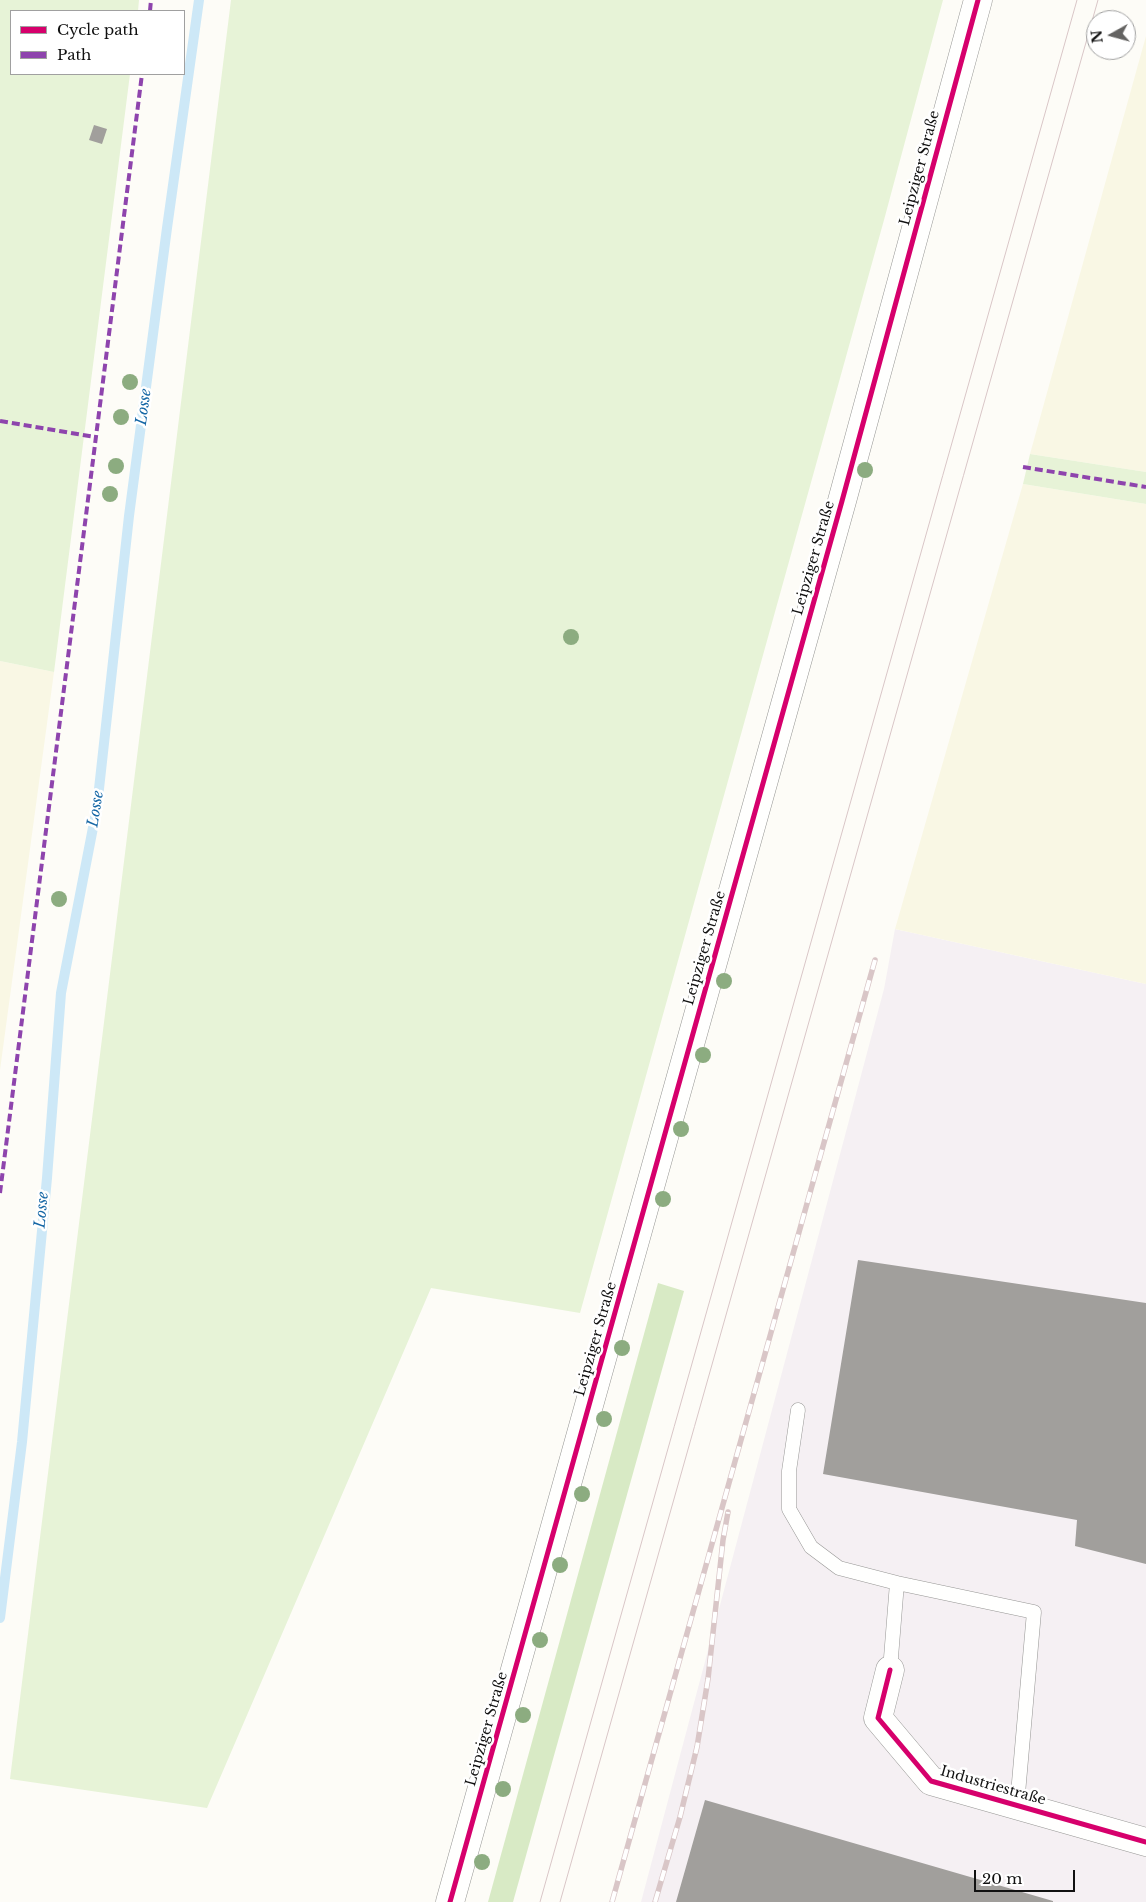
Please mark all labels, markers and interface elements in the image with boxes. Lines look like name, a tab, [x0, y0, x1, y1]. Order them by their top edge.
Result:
legend	[10, 10, 185, 75]
north arrow	[1086, 10, 1136, 60]
text: Cycle path	[57, 20, 139, 39]
text: N	[1087, 29, 1107, 44]
text: Path	[57, 45, 91, 64]
street label: Leipziger Straße	[897, 109, 943, 227]
water label: Losse	[133, 388, 155, 426]
street label: Leipziger Straße	[790, 499, 838, 617]
water label: Losse	[84, 789, 108, 829]
street label: Leipziger Straße	[681, 889, 729, 1007]
water label: Losse	[31, 1191, 53, 1229]
street label: Leipziger Straße	[572, 1280, 620, 1398]
street label: Leipziger Straße	[463, 1670, 511, 1788]
street label: Industriestraße	[938, 1763, 1048, 1809]
scale bar	[976, 1860, 1077, 1892]
text: 20 m	[982, 1869, 1022, 1888]

